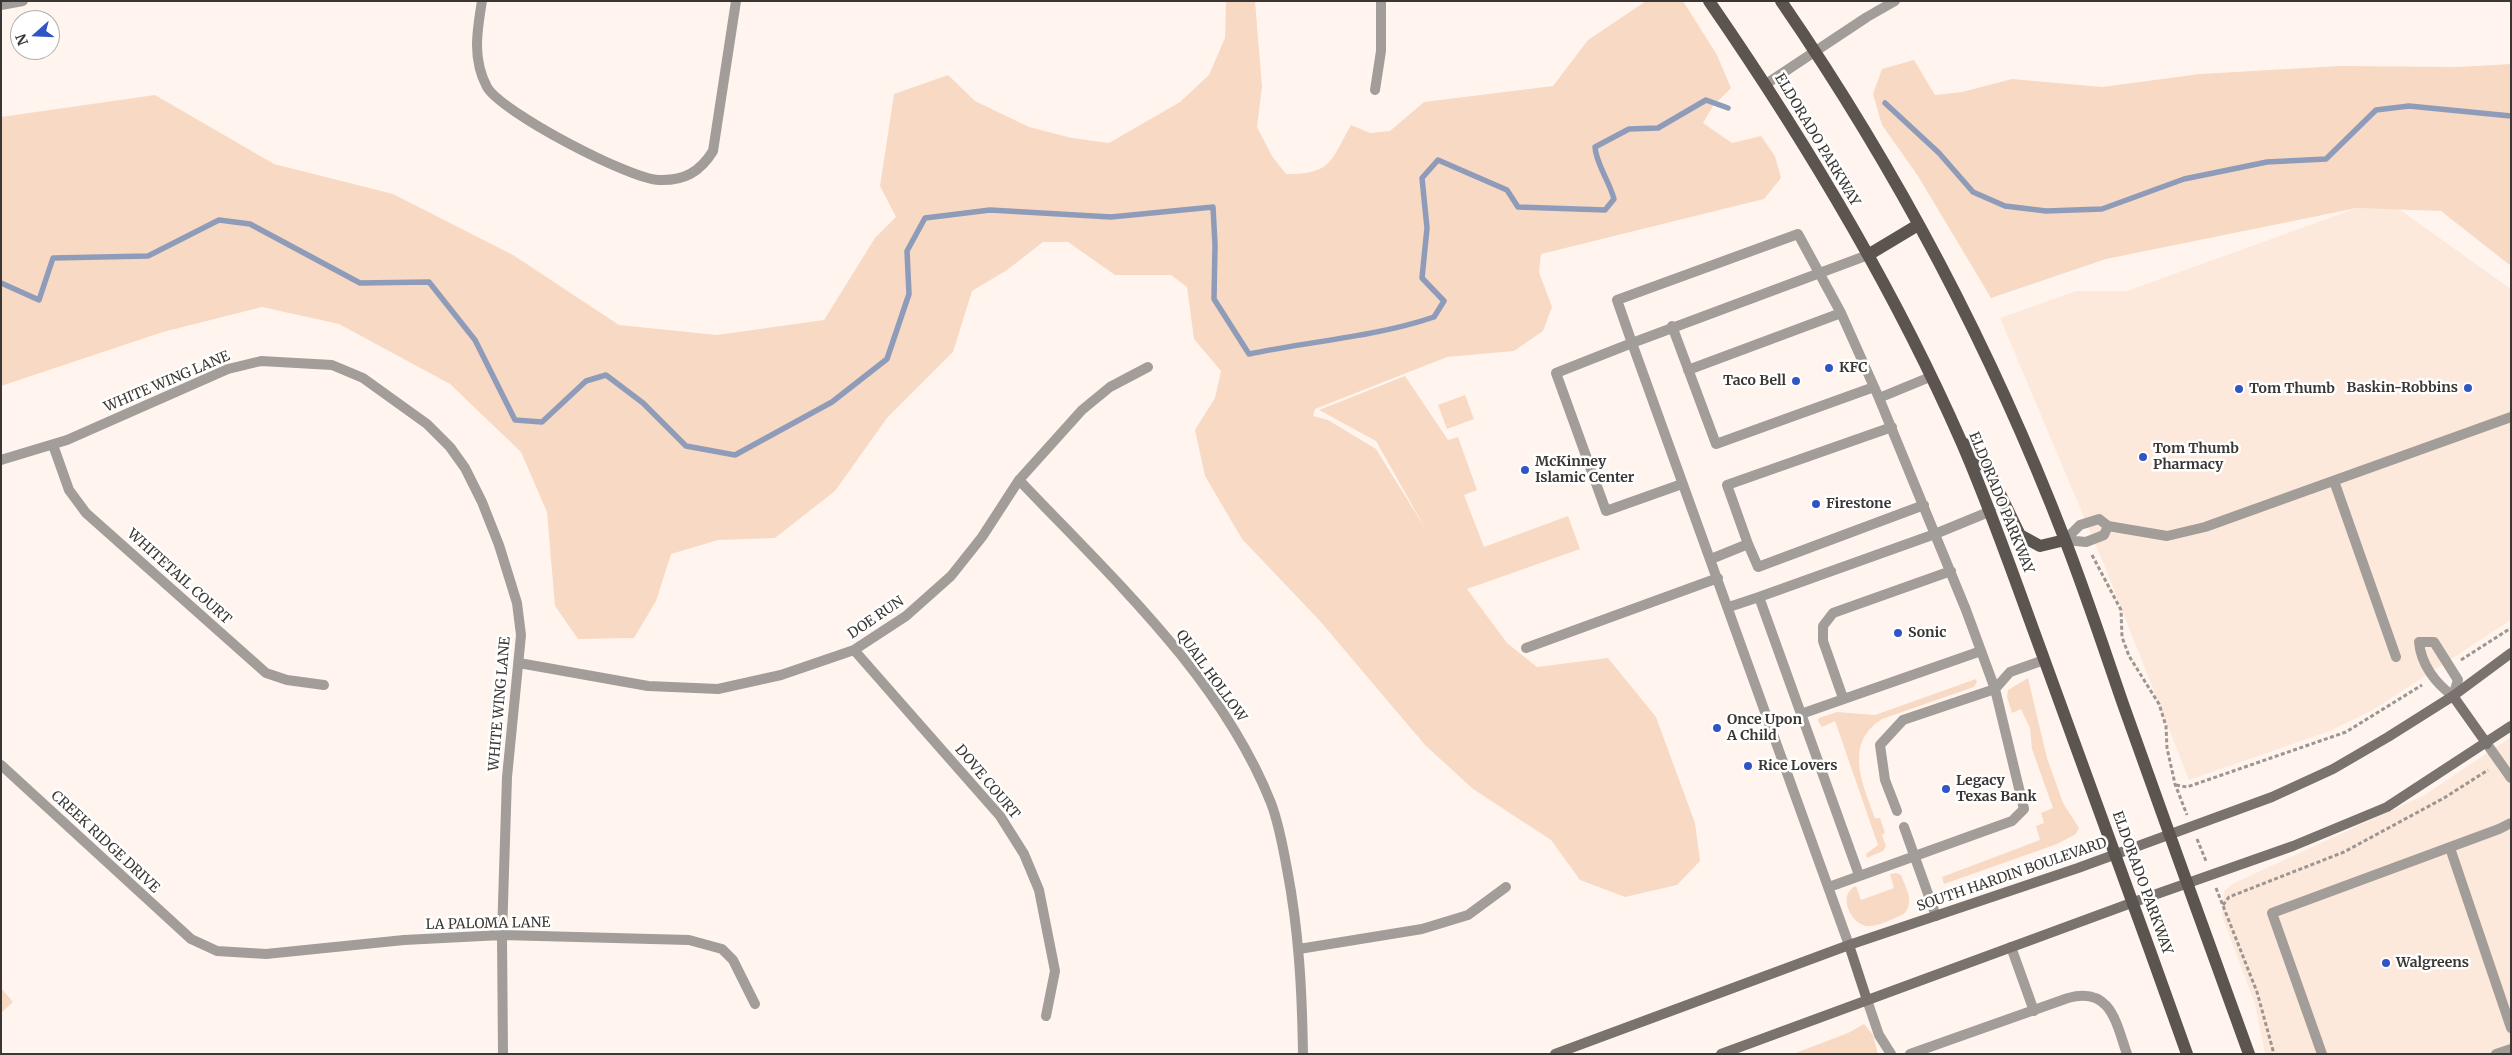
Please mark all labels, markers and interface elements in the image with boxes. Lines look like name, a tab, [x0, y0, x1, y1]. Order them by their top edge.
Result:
north arrow	[10, 10, 60, 60]
text: N	[11, 32, 32, 48]
street label: ELDORADO PARKWAY	[1771, 71, 1863, 209]
street label: WHITE WING LANE	[102, 348, 232, 416]
place label: KFC	[1839, 360, 1868, 376]
marker: KFC	[1823, 362, 1835, 374]
place label: Taco Bell	[1723, 373, 1786, 389]
marker: Taco Bell	[1790, 375, 1802, 387]
place label: Baskin-Robbins	[2347, 380, 2458, 396]
place label: Tom Thumb	[2249, 381, 2335, 397]
marker: Baskin-Robbins	[2462, 382, 2474, 394]
marker: Tom Thumb	[2233, 383, 2245, 395]
street label: ELDORADO PARKWAY	[1965, 430, 2037, 576]
place label: Tom Thumb Pharmacy	[2153, 441, 2239, 474]
marker: Tom Thumb Pharmacy	[2137, 451, 2149, 463]
place label: McKinney Islamic Center	[1535, 454, 1634, 487]
marker: McKinney Islamic Center	[1519, 464, 1531, 476]
place label: Firestone	[1826, 496, 1891, 512]
marker: Firestone	[1810, 498, 1822, 510]
street label: WHITETAIL COURT	[124, 526, 234, 628]
street label: DOE RUN	[845, 593, 907, 643]
place label: Sonic	[1908, 625, 1946, 641]
street label: QUAIL HOLLOW	[1172, 627, 1250, 725]
marker: Sonic	[1892, 627, 1904, 639]
street label: WHITE WING LANE	[486, 636, 514, 772]
place label: Once Upon A Child	[1727, 712, 1802, 744]
marker: Once Upon A Child	[1711, 722, 1723, 734]
street label: DOVE COURT	[951, 742, 1023, 822]
place label: Rice Lovers	[1758, 758, 1837, 774]
marker: Rice Lovers	[1742, 760, 1754, 772]
place label: Legacy Texas Bank	[1956, 773, 2037, 806]
marker: Legacy Texas Bank	[1940, 783, 1952, 795]
street label: CREEK RIDGE DRIVE	[47, 787, 163, 897]
street label: ELDORADO PARKWAY	[2108, 809, 2176, 957]
street label: SOUTH HARDIN BOULEVARD	[1915, 835, 2109, 915]
street label: LA PALOMA LANE	[426, 915, 550, 933]
place label: Walgreens	[2396, 955, 2469, 971]
marker: Walgreens	[2380, 957, 2392, 969]

